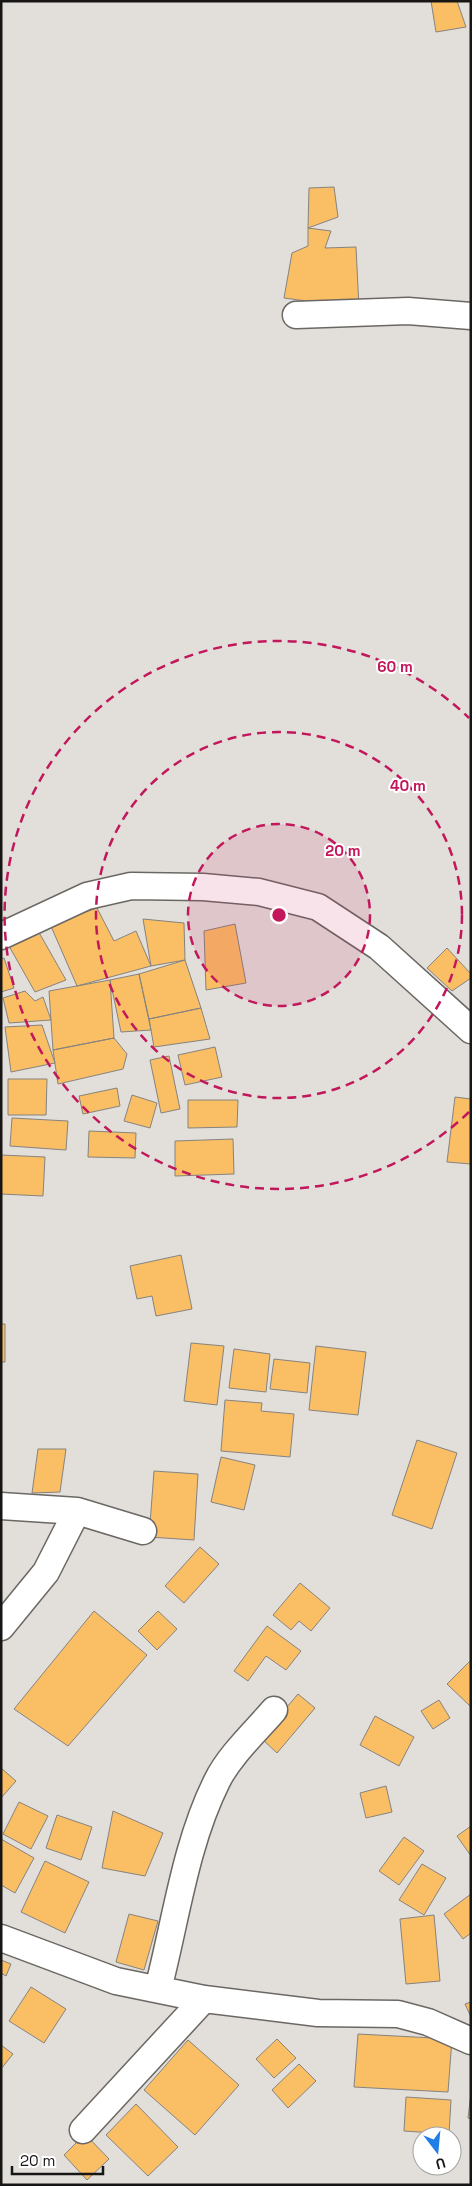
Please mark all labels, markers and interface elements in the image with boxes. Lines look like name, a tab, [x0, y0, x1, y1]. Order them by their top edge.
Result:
text: 60 m	[377, 657, 413, 676]
text: 40 m	[390, 776, 426, 795]
text: 20 m	[325, 841, 361, 860]
centre of rings	[270, 906, 288, 924]
north arrow	[412, 2126, 462, 2176]
scale bar	[12, 2144, 104, 2176]
text: 20 m	[20, 2151, 55, 2170]
text: U	[434, 2154, 448, 2173]

